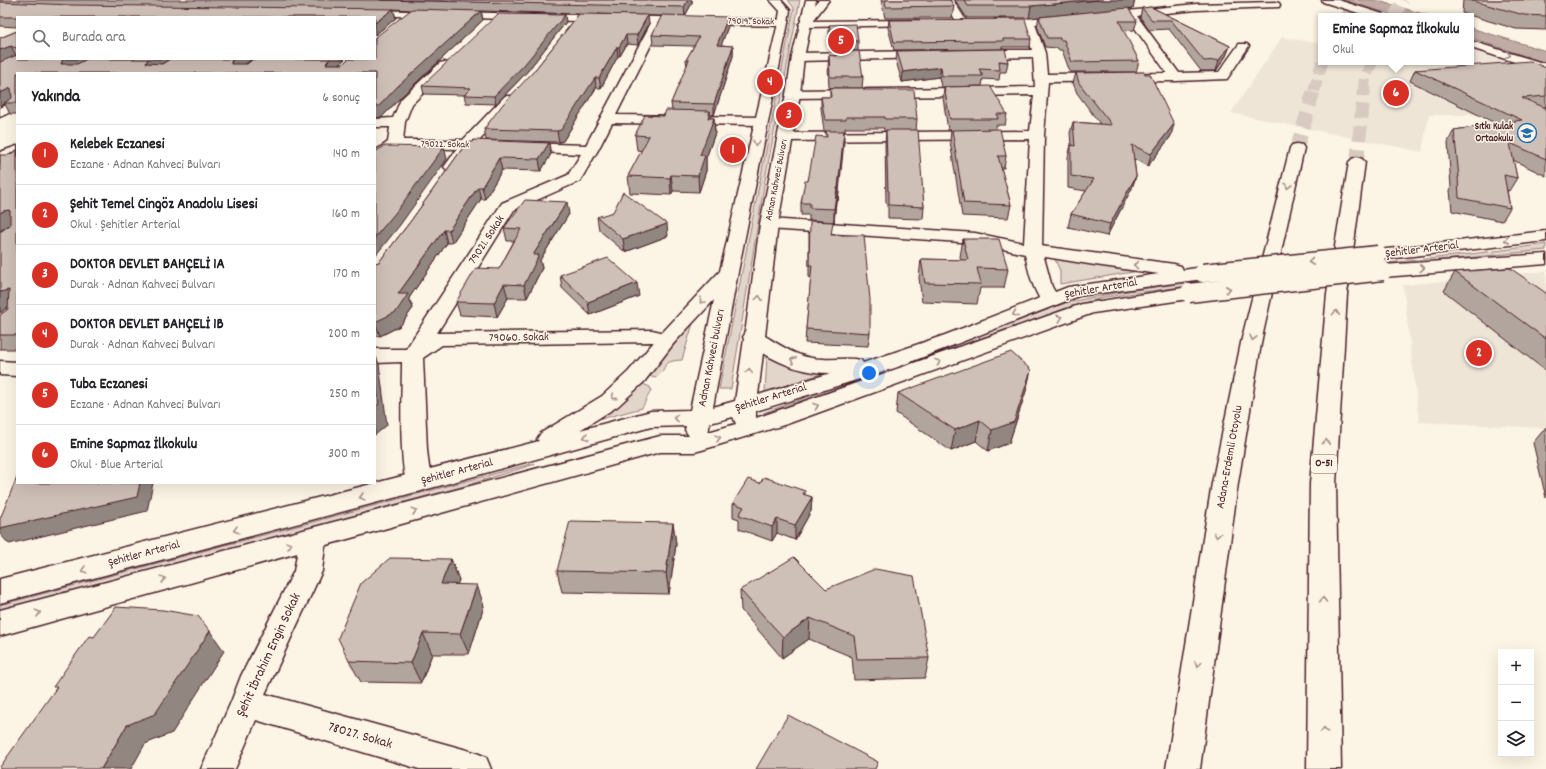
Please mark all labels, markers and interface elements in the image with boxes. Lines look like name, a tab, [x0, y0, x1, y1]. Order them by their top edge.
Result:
popup	[1318, 13, 1474, 65]
street label: 79019. Sokak	[728, 15, 774, 29]
search box	[16, 16, 376, 60]
text: Emine Sapmaz İlkokulu	[1332, 19, 1460, 41]
pin: 5	[828, 26, 854, 56]
icon: search	[30, 27, 52, 49]
text: Burada ara	[62, 27, 125, 49]
text: Okul	[1332, 41, 1354, 60]
one-way arrow	[1505, 50, 1512, 59]
pin: 4	[757, 67, 783, 97]
pin: 6	[1383, 78, 1409, 108]
text: Yakında	[32, 86, 80, 110]
text: 6 sonuç	[323, 89, 360, 108]
pin: 3	[776, 100, 802, 130]
place label: Sıtkı Kulak Ortaokulu	[1475, 120, 1514, 146]
school or university icon: Sıtkı Kulak Ortaokulu	[1516, 122, 1538, 144]
text: Kelebek Eczanesi	[70, 134, 165, 156]
pin: 1	[720, 135, 746, 165]
street label: 79022. Sokak	[421, 138, 469, 152]
street label: Adnan Kahveci Bulvarı	[762, 138, 792, 222]
one-way arrow	[753, 140, 761, 146]
text: 1	[44, 145, 46, 164]
text: 140 m	[333, 145, 360, 164]
text: Eczane · Adnan Kahveci Bulvarı	[70, 156, 220, 175]
one-way arrow	[1285, 183, 1293, 189]
text: Şehit Temel Cingöz Anadolu Lisesi	[70, 194, 258, 216]
text: 2	[42, 205, 48, 224]
text: 160 m	[332, 205, 360, 224]
street label: 79021. Sokak	[465, 212, 509, 268]
text: Okul · Şehitler Arterial	[70, 216, 180, 235]
one-way arrow	[1504, 235, 1510, 244]
street label: Şehitler Arterial	[1384, 237, 1460, 263]
text: DOKTOR DEVLET BAHÇELİ 1A	[70, 254, 225, 276]
one-way arrow	[1308, 257, 1314, 266]
one-way arrow	[1133, 261, 1139, 270]
one-way arrow	[1419, 264, 1425, 273]
text: 3	[42, 265, 48, 284]
text: 170 m	[333, 265, 360, 284]
street label: Şehitler Arterial	[1063, 274, 1139, 304]
text: Durak · Adnan Kahveci Bulvarı	[70, 276, 215, 295]
one-way arrow	[1225, 284, 1231, 293]
one-way arrow	[754, 295, 763, 301]
one-way arrow	[699, 296, 707, 304]
street label: Adnan Kahveci bulvarı	[694, 308, 730, 408]
one-way arrow	[1012, 309, 1020, 317]
one-way arrow	[1331, 309, 1340, 316]
text: DOKTOR DEVLET BAHÇELİ 1B	[70, 314, 224, 336]
one-way arrow	[1057, 314, 1064, 322]
text: 4	[42, 325, 48, 344]
text: 200 m	[328, 325, 360, 344]
street label: 79060. Sokak	[489, 329, 549, 347]
one-way arrow	[1249, 335, 1257, 341]
text: Durak · Adnan Kahveci Bulvarı	[70, 336, 215, 355]
pin: 2	[1466, 338, 1492, 368]
one-way arrow	[789, 357, 797, 365]
one-way arrow	[934, 358, 941, 366]
your location	[859, 363, 879, 383]
one-way arrow	[744, 368, 753, 374]
text: Tuba Eczanesi	[70, 374, 148, 396]
street label: Şehitler Arterial	[733, 379, 809, 417]
text: 5	[42, 385, 48, 404]
text: 250 m	[329, 385, 360, 404]
one-way arrow	[612, 392, 619, 399]
text: Eczane · Adnan Kahveci Bulvarı	[70, 396, 220, 415]
one-way arrow	[812, 402, 819, 411]
street label: Adana-Erdemli Otoyolu	[1213, 404, 1247, 510]
one-way arrow	[673, 414, 679, 423]
one-way arrow	[583, 432, 590, 441]
text: Emine Sapmaz İlkokulu	[70, 434, 197, 456]
one-way arrow	[714, 434, 721, 443]
one-way arrow	[1321, 439, 1330, 445]
text: 6	[42, 445, 48, 464]
text: 300 m	[328, 445, 360, 464]
street label: Şehitler Arterial	[419, 454, 495, 490]
road number: O-51	[1311, 455, 1337, 473]
text: Okul · Blue Arterial	[70, 456, 163, 475]
one-way arrow	[359, 492, 366, 501]
one-way arrow	[411, 507, 417, 515]
one-way arrow	[233, 525, 240, 534]
one-way arrow	[1213, 532, 1222, 538]
street label: Şehitler Arterial	[106, 536, 182, 572]
one-way arrow	[285, 541, 292, 550]
one-way arrow	[80, 565, 87, 573]
one-way arrow	[159, 575, 166, 584]
street label: Şehit İbrahim Engin Sokak	[232, 590, 307, 720]
one-way arrow	[1319, 597, 1327, 603]
one-way arrow	[34, 609, 41, 618]
map controls	[1498, 649, 1534, 757]
button: +	[1498, 649, 1534, 685]
one-way arrow	[1194, 661, 1203, 667]
button: −	[1498, 685, 1534, 721]
street label: 78027. Sokak	[325, 717, 395, 755]
button: layers	[1498, 721, 1534, 757]
one-way arrow	[1320, 727, 1328, 733]

